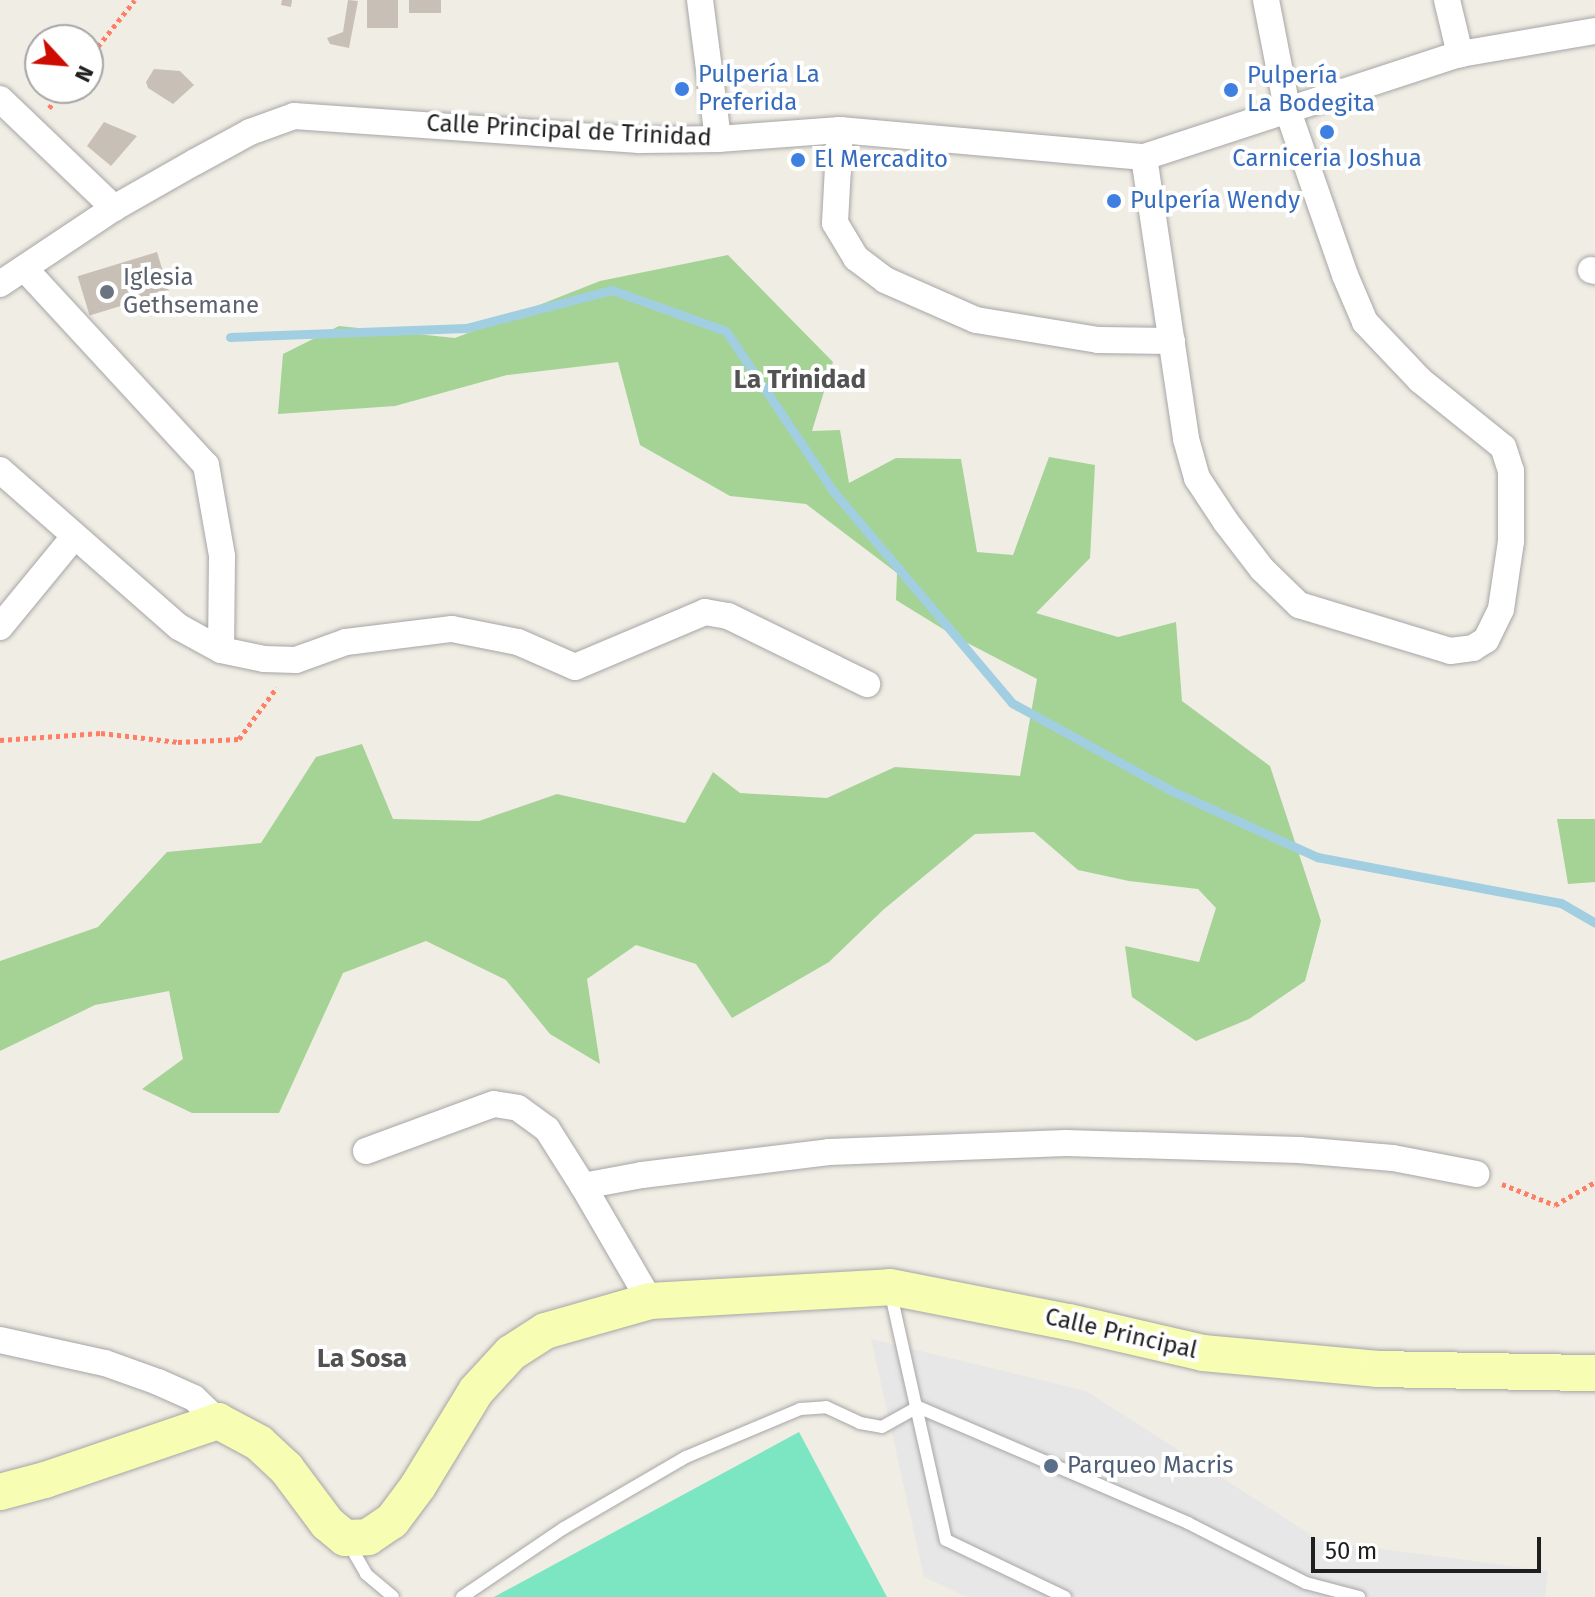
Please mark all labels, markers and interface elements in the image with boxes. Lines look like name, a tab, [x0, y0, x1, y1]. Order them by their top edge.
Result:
north arrow	[24, 24, 104, 104]
text: N	[69, 61, 100, 86]
place label: Pulpería La Preferida	[698, 61, 820, 117]
place label: Pulpería La Bodegita	[1247, 62, 1375, 118]
marker: Pulpería La Preferida	[673, 80, 691, 98]
marker: Pulpería La Bodegita	[1222, 81, 1240, 99]
street label: Calle Principal de Trinidad	[426, 109, 712, 153]
marker: Carniceria Joshua	[1318, 123, 1336, 141]
place label: Carniceria Joshua	[1232, 145, 1422, 173]
place label: El Mercadito	[814, 146, 948, 174]
marker: El Mercadito	[789, 151, 807, 169]
place label: Pulpería Wendy	[1130, 187, 1300, 215]
marker: Pulpería Wendy	[1105, 192, 1123, 210]
place label: Iglesia Gethsemane	[123, 264, 259, 320]
marker: Iglesia Gethsemane	[98, 283, 116, 301]
district label: La Trinidad	[734, 364, 866, 396]
street label: Calle Principal	[1042, 1303, 1200, 1365]
district label: La Sosa	[317, 1343, 407, 1375]
place label: Parqueo Macris	[1067, 1452, 1233, 1480]
marker: Parqueo Macris	[1042, 1457, 1060, 1475]
scale bar	[1315, 1521, 1545, 1571]
text: 50 m	[1325, 1537, 1377, 1565]

